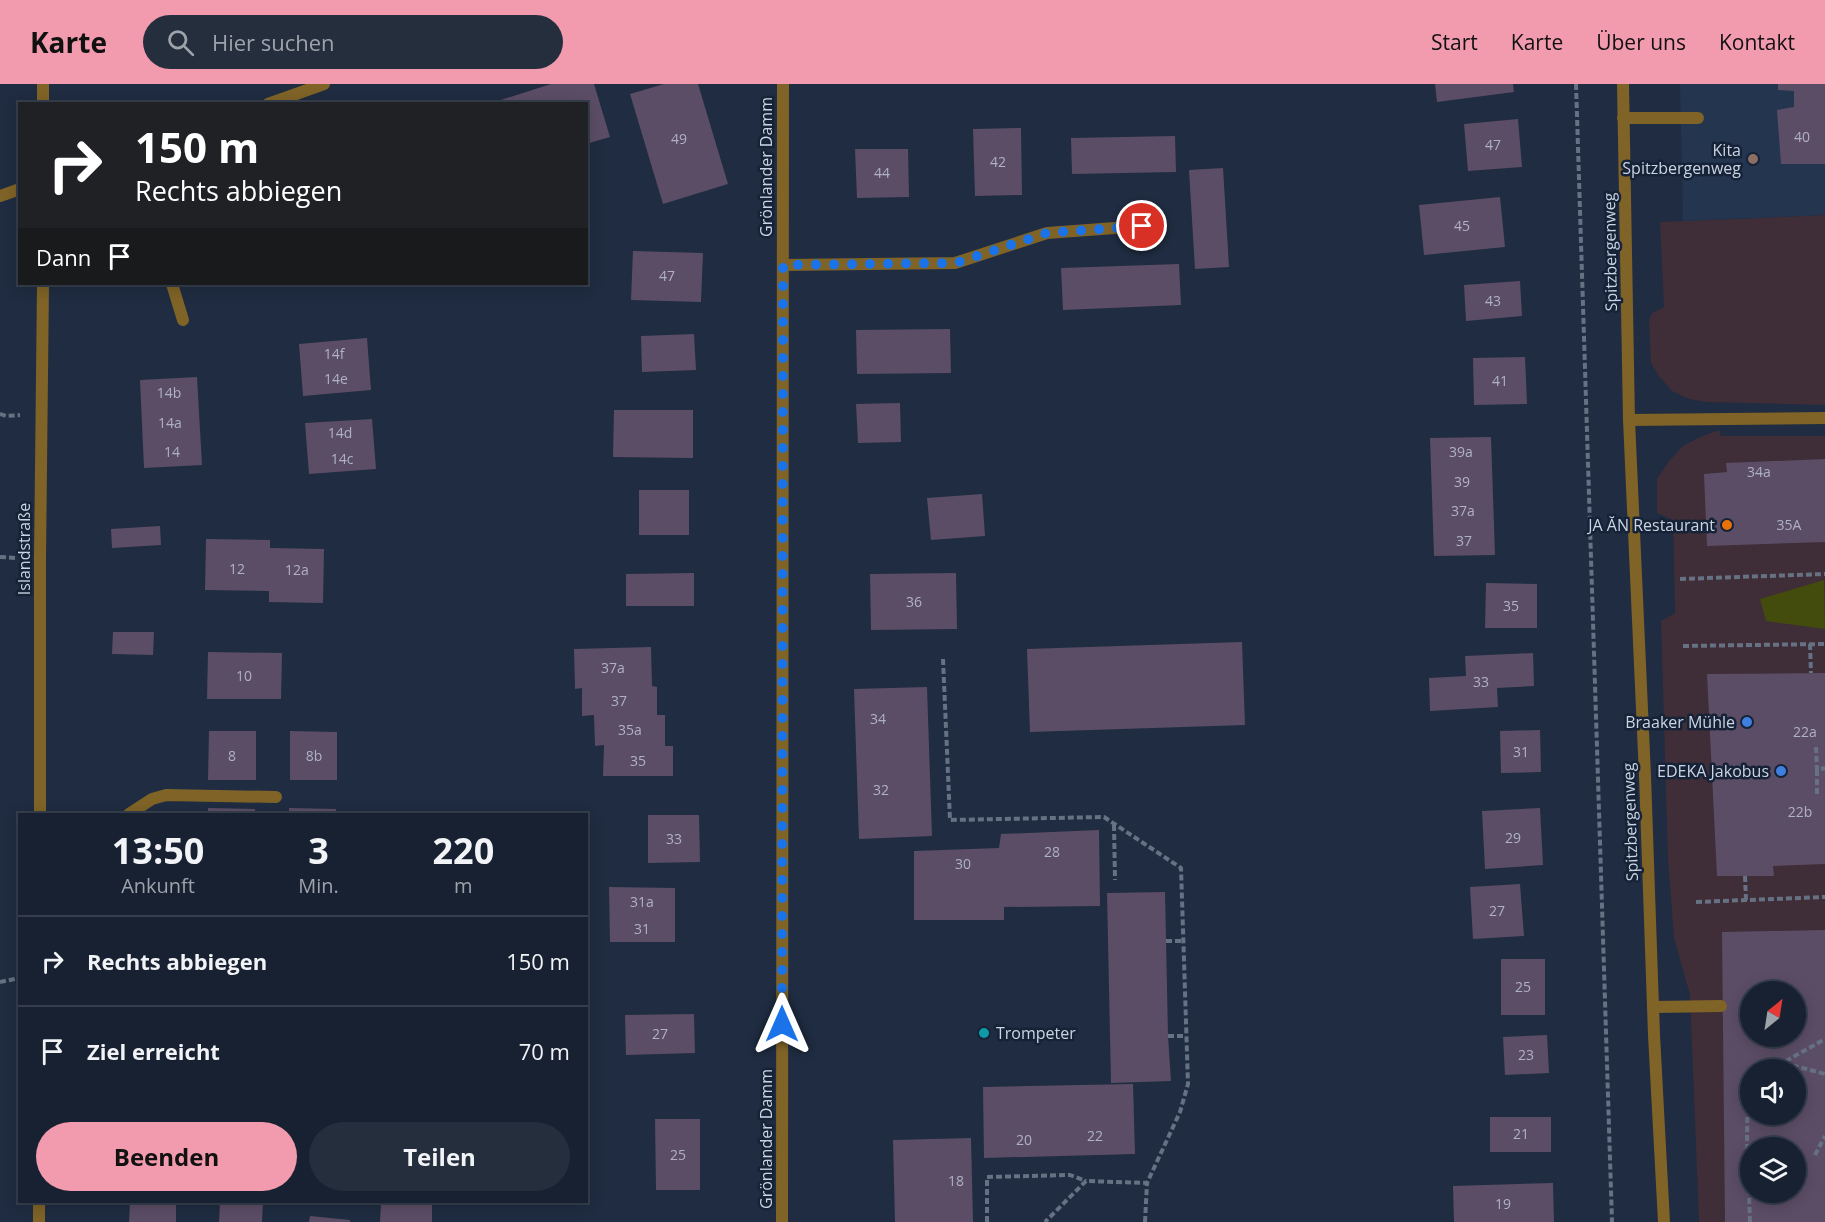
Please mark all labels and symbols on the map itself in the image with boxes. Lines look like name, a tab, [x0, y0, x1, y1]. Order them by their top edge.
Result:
street label: Grönlander Damm	[755, 97, 777, 237]
house number: 40	[1794, 127, 1810, 146]
house number: 49	[671, 129, 687, 148]
house number: 47	[1485, 135, 1501, 154]
place label: Kita Spitzbergenweg	[1622, 139, 1741, 179]
house number: 42	[990, 152, 1006, 171]
marker: Kita Spitzbergenweg	[1746, 152, 1760, 166]
house number: 44	[874, 163, 890, 182]
street label: Spitzbergenweg	[1598, 192, 1622, 312]
pin	[1116, 200, 1167, 251]
house number: 45	[1454, 216, 1470, 235]
house number: 47	[659, 266, 675, 285]
house number: 43	[1485, 291, 1501, 310]
house number: 14f	[324, 344, 346, 363]
house number: 14e	[324, 369, 348, 388]
house number: 41	[1492, 371, 1508, 390]
house number: 14b	[157, 383, 181, 402]
house number: 14a	[158, 413, 182, 432]
house number: 14d	[328, 423, 352, 442]
house number: 14	[164, 442, 180, 461]
house number: 39a	[1449, 442, 1473, 461]
house number: 14c	[331, 449, 354, 468]
house number: 34a	[1747, 462, 1771, 481]
house number: 39	[1454, 472, 1470, 491]
house number: 37a	[1451, 501, 1475, 520]
street label: Islandstraße	[13, 503, 35, 595]
place label: JA ĂN Restaurant	[1586, 514, 1715, 536]
house number: 35A	[1777, 515, 1802, 534]
marker: JA ĂN Restaurant	[1720, 518, 1734, 532]
house number: 37	[1456, 531, 1472, 550]
house number: 12	[229, 559, 245, 578]
house number: 12a	[285, 560, 309, 579]
house number: 36	[906, 592, 922, 611]
house number: 35	[1503, 596, 1519, 615]
house number: 37a	[601, 658, 625, 677]
house number: 10	[236, 666, 252, 685]
house number: 33	[1473, 672, 1489, 691]
house number: 37	[611, 691, 627, 710]
house number: 34	[870, 709, 886, 728]
place label: Braaker Mühle	[1625, 711, 1735, 733]
marker: Braaker Mühle	[1740, 715, 1754, 729]
house number: 35a	[618, 720, 642, 739]
house number: 22a	[1793, 722, 1817, 741]
house number: 31	[1513, 742, 1529, 761]
house number: 8	[228, 746, 236, 765]
house number: 8b	[306, 746, 322, 765]
house number: 35	[630, 751, 646, 770]
place label: EDEKA Jakobus	[1657, 760, 1769, 782]
street label: Spitzbergenweg	[1617, 762, 1643, 882]
marker: EDEKA Jakobus	[1774, 764, 1788, 778]
house number: 32	[873, 780, 889, 799]
house number: 22b	[1788, 802, 1812, 821]
house number: 29	[1505, 828, 1521, 847]
house number: 33	[666, 829, 682, 848]
house number: 28	[1044, 842, 1060, 861]
house number: 30	[955, 854, 971, 873]
house number: 31a	[630, 892, 654, 911]
house number: 27	[1489, 901, 1505, 920]
house number: 31	[634, 919, 650, 938]
house number: 25	[1515, 977, 1531, 996]
north arrow	[1740, 981, 1806, 1047]
position arrow	[750, 992, 814, 1056]
place label: Trompeter	[996, 1022, 1076, 1044]
house number: 27	[652, 1024, 668, 1043]
marker: Trompeter	[977, 1026, 991, 1040]
house number: 23	[1518, 1045, 1534, 1064]
street label: Grönlander Damm	[755, 1069, 777, 1209]
house number: 21	[1513, 1124, 1529, 1143]
house number: 22	[1087, 1126, 1103, 1145]
house number: 20	[1016, 1130, 1032, 1149]
house number: 25	[670, 1145, 686, 1164]
house number: 18	[948, 1171, 964, 1190]
house number: 19	[1495, 1194, 1511, 1213]

